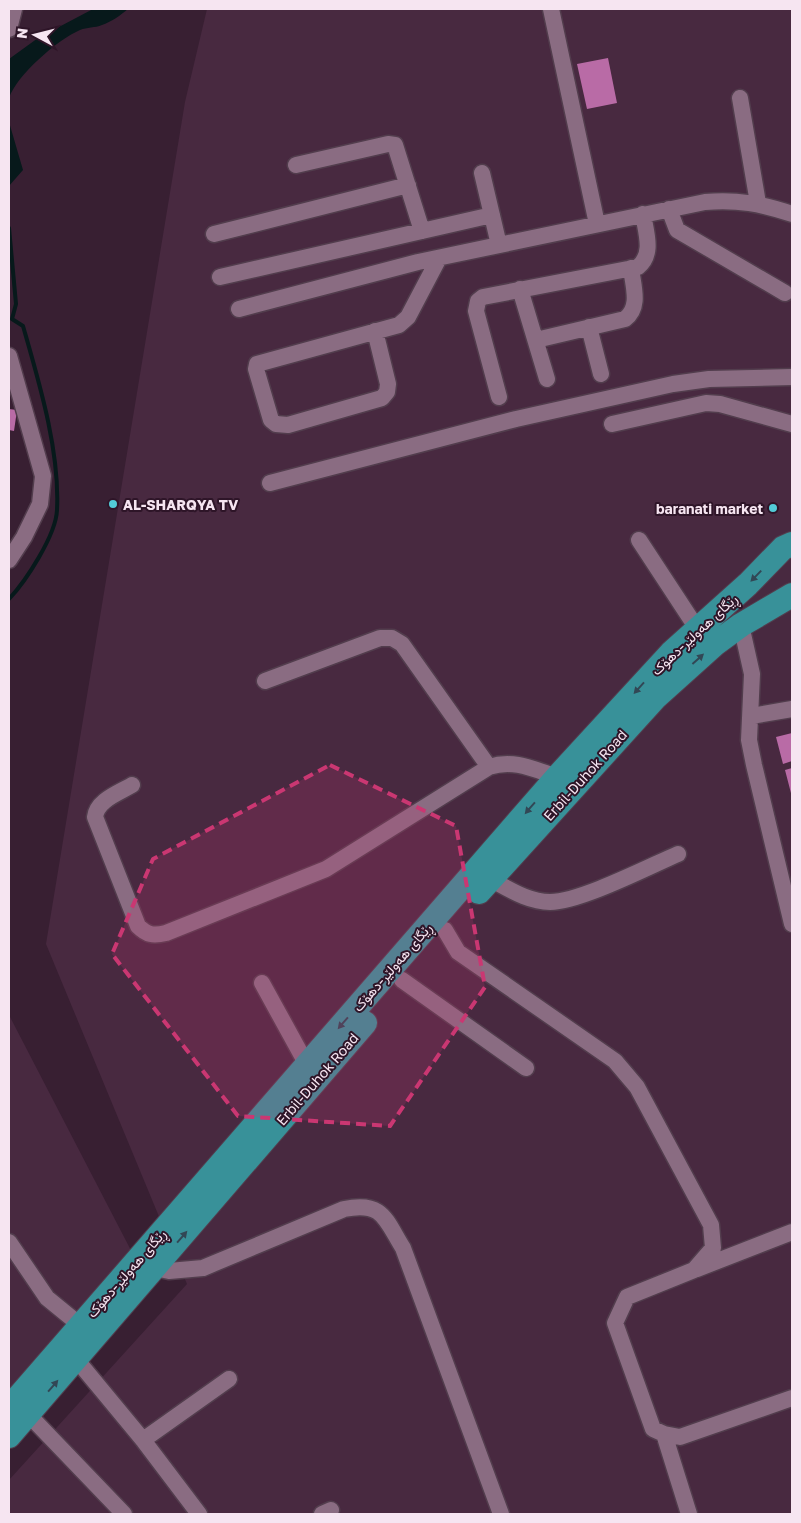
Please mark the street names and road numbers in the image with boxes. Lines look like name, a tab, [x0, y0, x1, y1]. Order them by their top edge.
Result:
street label: ڕێگای هەولێر-دهۆک	[647, 590, 744, 681]
street label: Erbil-Duhok Road	[540, 726, 630, 824]
street label: ڕێگای هەولێر-دهۆک	[349, 919, 438, 1017]
street label: Erbil-Duhok Road	[272, 1029, 362, 1129]
street label: ڕێگای هەولێر-دهۆک	[83, 1225, 172, 1323]

